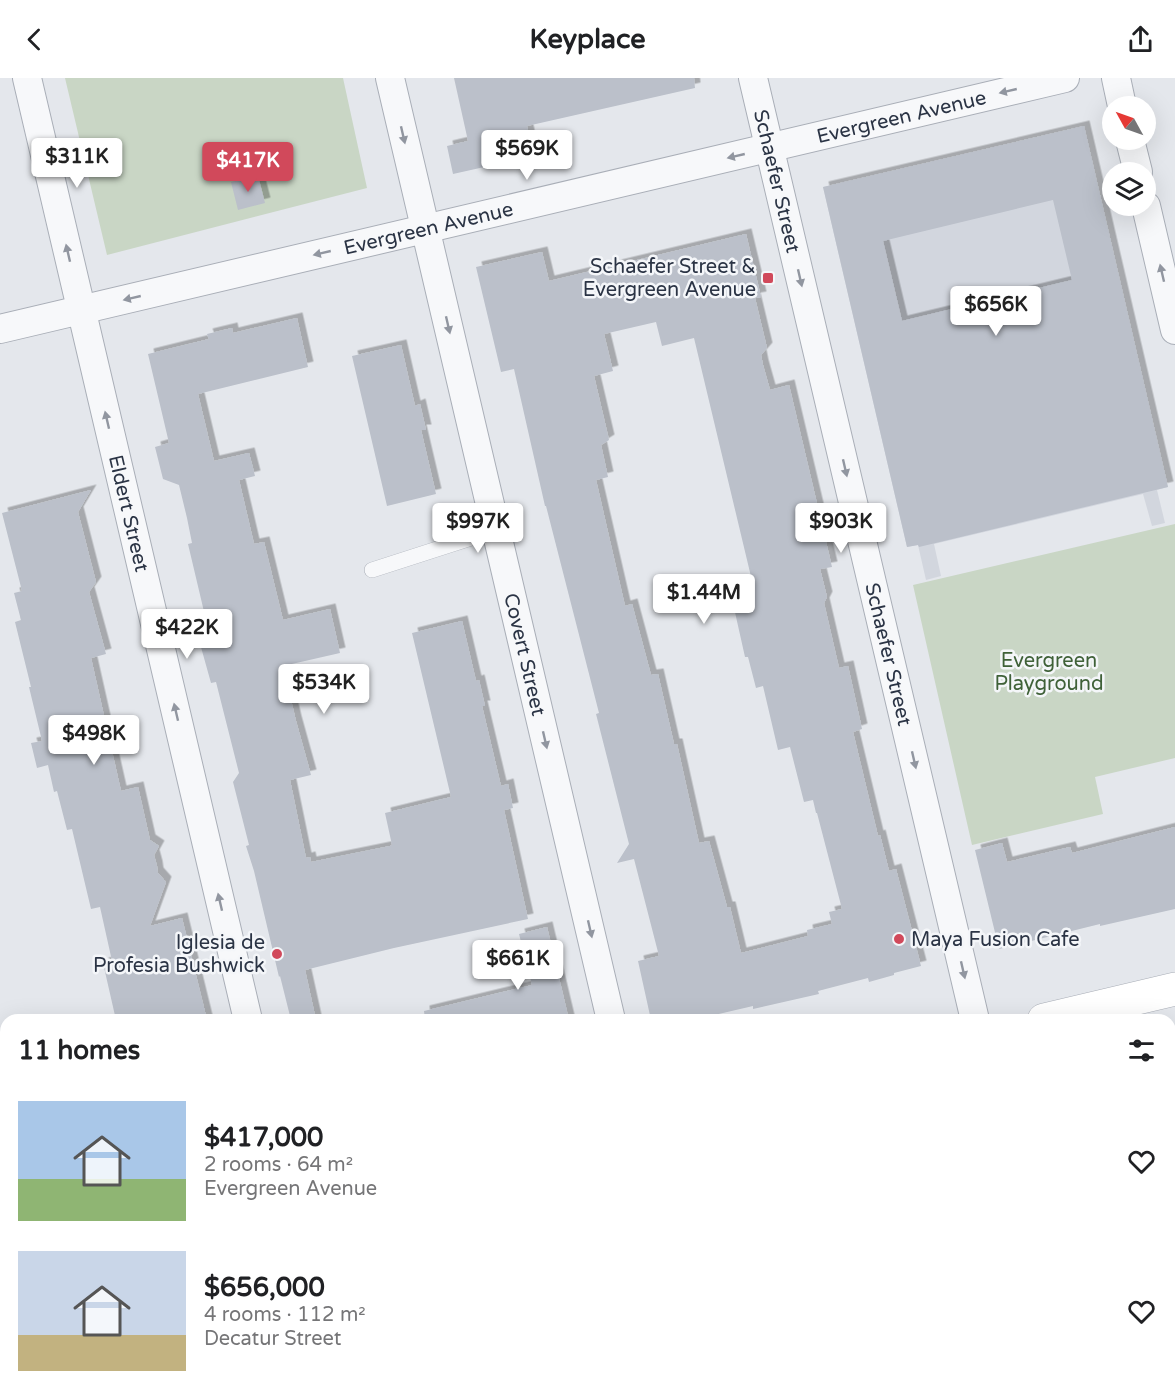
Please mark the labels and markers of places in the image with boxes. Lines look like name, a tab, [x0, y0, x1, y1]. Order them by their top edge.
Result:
pin: $569K	[485, 130, 569, 181]
pin: $311K	[35, 138, 119, 189]
pin: $417K	[206, 142, 290, 193]
place label: Schaefer Street & Evergreen Avenue	[583, 255, 756, 302]
marker: Schaefer Street & Evergreen Avenue	[761, 271, 775, 285]
pin: $656K	[954, 286, 1038, 337]
pin: $997K	[436, 503, 520, 554]
pin: $903K	[799, 503, 883, 554]
pin: $1.44M	[655, 574, 753, 625]
pin: $422K	[145, 609, 229, 660]
pin: $534K	[282, 664, 366, 715]
pin: $498K	[52, 715, 136, 766]
place label: Maya Fusion Cafe	[911, 928, 1079, 952]
place label: Iglesia de Profesia Bushwick	[93, 931, 265, 978]
marker: Maya Fusion Cafe	[892, 932, 906, 946]
pin: $661K	[476, 940, 560, 991]
marker: Iglesia de Profesia Bushwick	[270, 947, 284, 961]

